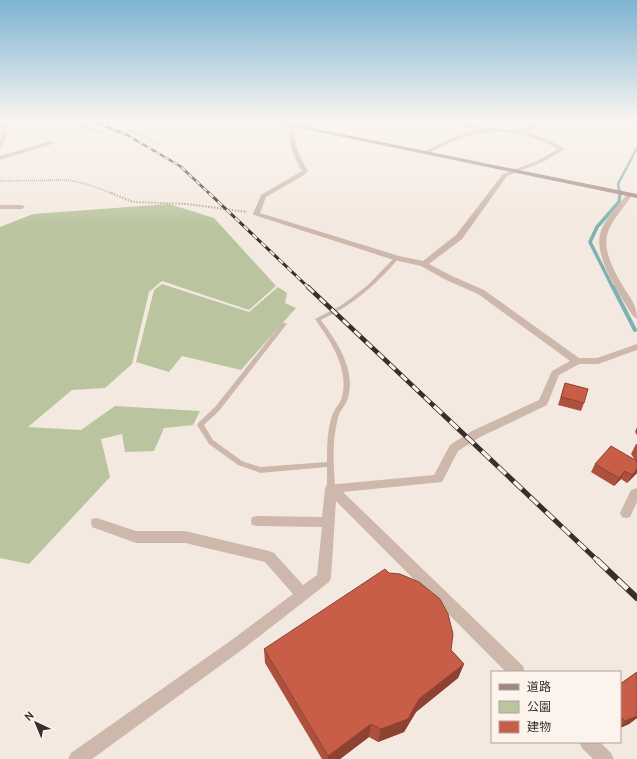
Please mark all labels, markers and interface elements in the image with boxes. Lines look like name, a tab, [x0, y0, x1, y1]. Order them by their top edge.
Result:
legend	[491, 671, 621, 743]
text: 道路	[527, 679, 551, 694]
text: 公園	[527, 699, 551, 714]
north arrow	[16, 703, 56, 743]
text: N	[21, 708, 37, 724]
text: 建物	[527, 719, 551, 734]

